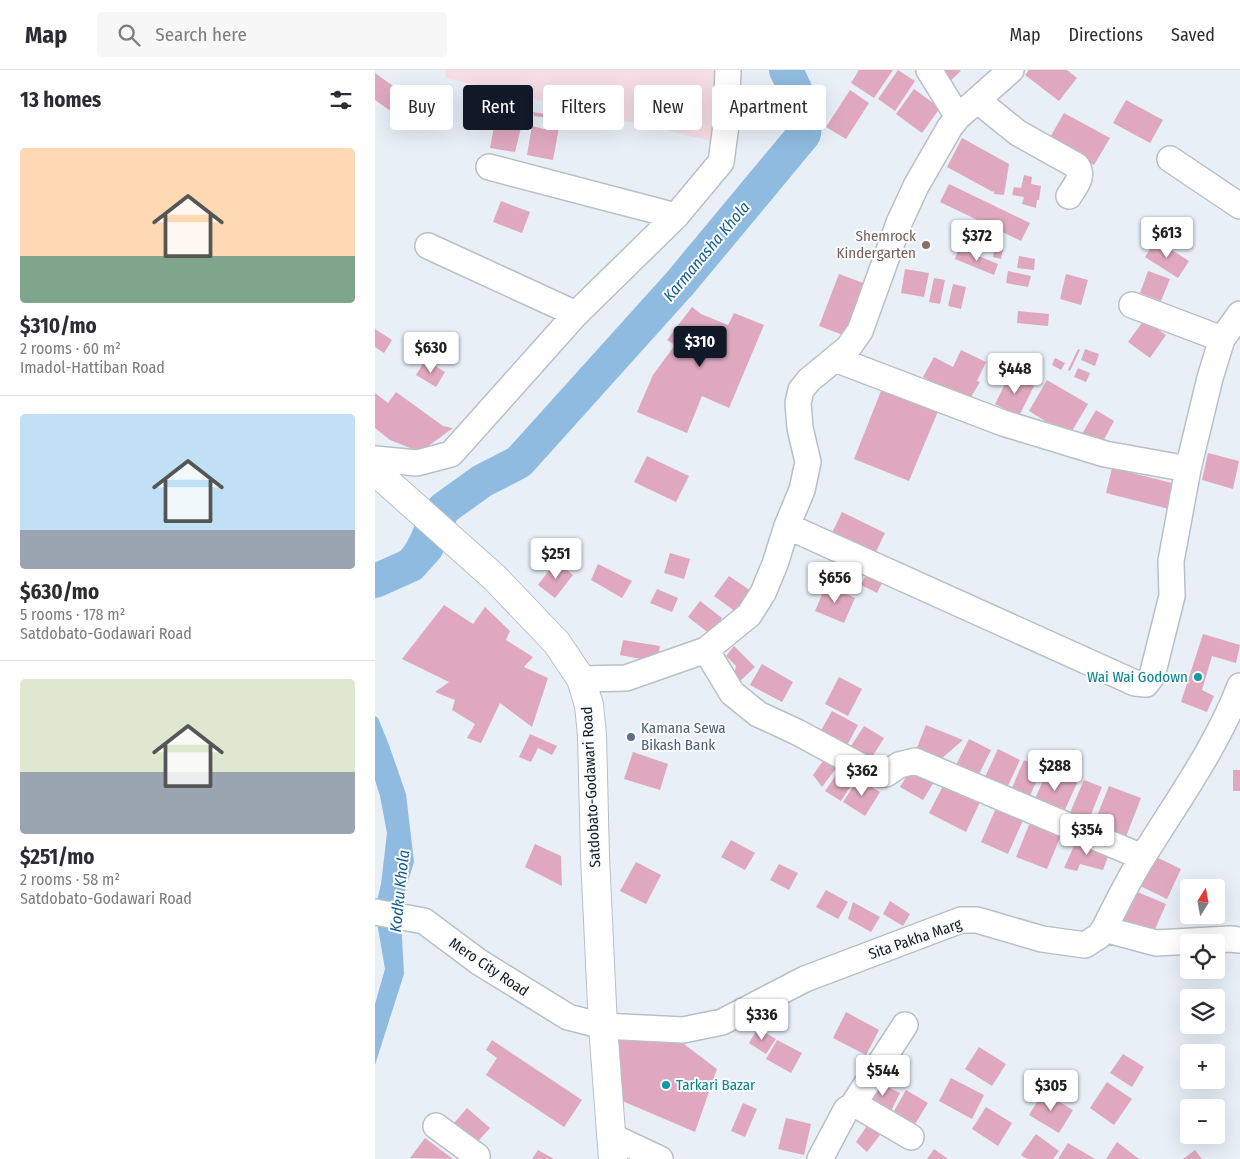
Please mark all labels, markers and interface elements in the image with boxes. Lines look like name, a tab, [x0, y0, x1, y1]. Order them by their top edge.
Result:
search box	[97, 12, 447, 57]
text: Map	[25, 21, 67, 49]
icon: search	[115, 21, 143, 49]
text: Search here	[155, 23, 247, 46]
text: Map	[1009, 24, 1041, 46]
text: Directions	[1069, 24, 1143, 46]
text: Saved	[1171, 24, 1215, 46]
chip: Buy	[390, 85, 453, 130]
chip: Rent	[463, 85, 533, 130]
chip: Filters	[543, 85, 624, 130]
chip: New	[634, 85, 702, 130]
chip: Apartment	[712, 85, 826, 130]
icon: filters	[327, 86, 355, 114]
text: 13 homes	[20, 87, 101, 113]
icon: home	[143, 181, 233, 271]
water label: Karmanasha Khola	[659, 198, 754, 305]
pin: $613	[1137, 216, 1197, 259]
pin: $372	[947, 220, 1007, 262]
text: $613	[1152, 223, 1182, 242]
text: $372	[962, 226, 992, 245]
place label: Shemrock Kindergarten	[837, 227, 916, 262]
marker: Shemrock Kindergarten	[920, 239, 932, 251]
text: $310/mo	[20, 313, 97, 339]
pin: $310	[670, 326, 730, 368]
pin: $630	[401, 332, 461, 374]
text: $310	[685, 332, 715, 351]
text: $630	[415, 338, 447, 357]
text: 2 rooms · 60 m²	[20, 339, 121, 358]
pin: $448	[985, 352, 1045, 395]
text: Imadol-Hattiban Road	[20, 358, 165, 377]
text: $448	[999, 359, 1031, 378]
icon: home	[143, 446, 233, 536]
pin: $251	[526, 538, 586, 580]
text: $251	[542, 544, 570, 563]
pin: $656	[805, 562, 865, 604]
text: $656	[819, 568, 851, 587]
text: $630/mo	[20, 579, 99, 605]
text: 5 rooms · 178 m²	[20, 605, 125, 624]
text: Satdobato-Godawari Road	[20, 624, 192, 643]
place label: Wai Wai Godown	[1087, 668, 1188, 686]
marker: Wai Wai Godown	[1192, 671, 1204, 683]
street label: Satdobato-Godawari Road	[578, 706, 604, 868]
icon: home	[143, 711, 233, 801]
place label: Kamana Sewa Bikash Bank	[641, 719, 726, 754]
marker: Kamana Sewa Bikash Bank	[625, 731, 637, 743]
pin: $288	[1025, 750, 1085, 792]
pin: $362	[832, 754, 892, 797]
text: $288	[1039, 756, 1071, 775]
text: $362	[846, 761, 878, 780]
pin: $354	[1057, 814, 1117, 856]
text: $354	[1071, 820, 1103, 839]
text: $251/mo	[20, 844, 94, 870]
water label: Kodku Khola	[386, 849, 413, 933]
text: 2 rooms · 58 m²	[20, 870, 120, 889]
north arrow	[1180, 879, 1225, 924]
map controls	[1180, 879, 1225, 1144]
text: Satdobato-Godawari Road	[20, 889, 192, 908]
street label: Sita Pakha Marg	[866, 915, 964, 963]
street label: Mero City Road	[446, 934, 532, 1000]
button: locate	[1180, 934, 1225, 979]
button: layers	[1180, 989, 1225, 1034]
pin: $336	[732, 998, 792, 1041]
text: $336	[746, 1005, 778, 1024]
button: +	[1180, 1044, 1225, 1089]
pin: $544	[853, 1054, 913, 1097]
text: $544	[867, 1061, 899, 1080]
pin: $305	[1021, 1070, 1081, 1112]
place label: Tarkari Bazar	[676, 1076, 756, 1094]
text: $305	[1035, 1076, 1067, 1095]
marker: Tarkari Bazar	[660, 1079, 672, 1091]
button: −	[1180, 1099, 1225, 1144]

